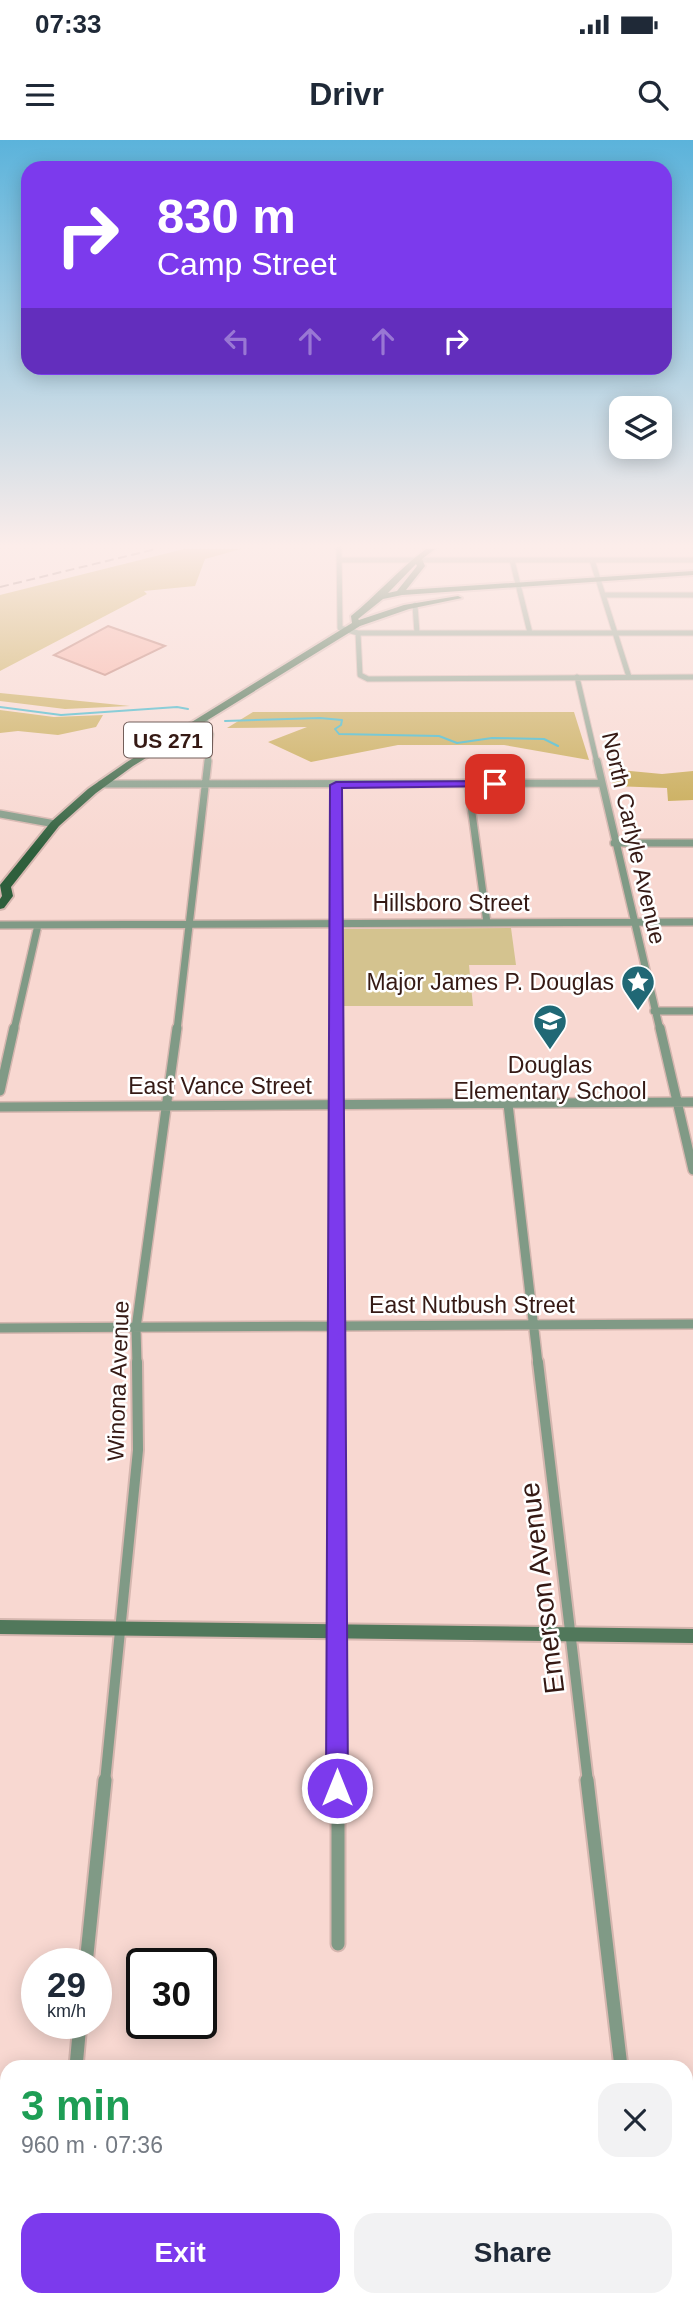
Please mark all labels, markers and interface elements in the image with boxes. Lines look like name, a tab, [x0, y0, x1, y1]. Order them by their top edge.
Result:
text: 07:33	[35, 9, 102, 39]
icon: menu	[21, 76, 59, 114]
text: Drivr	[309, 76, 384, 112]
icon: search	[634, 76, 672, 114]
icon: right	[42, 189, 133, 280]
text: 830 m	[157, 189, 296, 243]
text: Camp Street	[157, 246, 337, 282]
icon: left	[218, 322, 256, 360]
icon: ahead	[291, 322, 329, 360]
icon: ahead	[364, 322, 402, 360]
icon: right	[437, 322, 475, 360]
map controls	[609, 396, 672, 459]
button: layers	[609, 396, 672, 459]
road number: US 271	[124, 722, 212, 758]
street label: North Carlyle Avenue	[597, 729, 671, 947]
pin	[465, 754, 525, 814]
icon: arrive	[476, 765, 514, 803]
street label: Hillsboro Street	[372, 890, 530, 916]
place icon: Major James P. Douglas	[619, 963, 657, 1012]
place label: Major James P. Douglas	[366, 969, 614, 995]
school or university icon: Douglas Elementary School	[531, 1002, 569, 1051]
place label: Douglas Elementary School	[453, 1052, 647, 1104]
street label: East Vance Street	[128, 1073, 312, 1099]
street label: East Nutbush Street	[369, 1292, 576, 1318]
street label: Winona Avenue	[102, 1300, 134, 1462]
street label: Emerson Avenue	[514, 1481, 570, 1695]
position arrow	[300, 1751, 374, 1825]
speed limit sign: 30	[126, 1948, 217, 2039]
text: 29	[47, 1965, 86, 2004]
text: km/h	[47, 2001, 86, 2021]
text: 3 min	[21, 2082, 131, 2129]
button: close	[598, 2083, 672, 2157]
text: 960 m · 07:36	[21, 2132, 163, 2158]
button: Exit	[21, 2213, 340, 2293]
button: Share	[354, 2213, 672, 2293]

